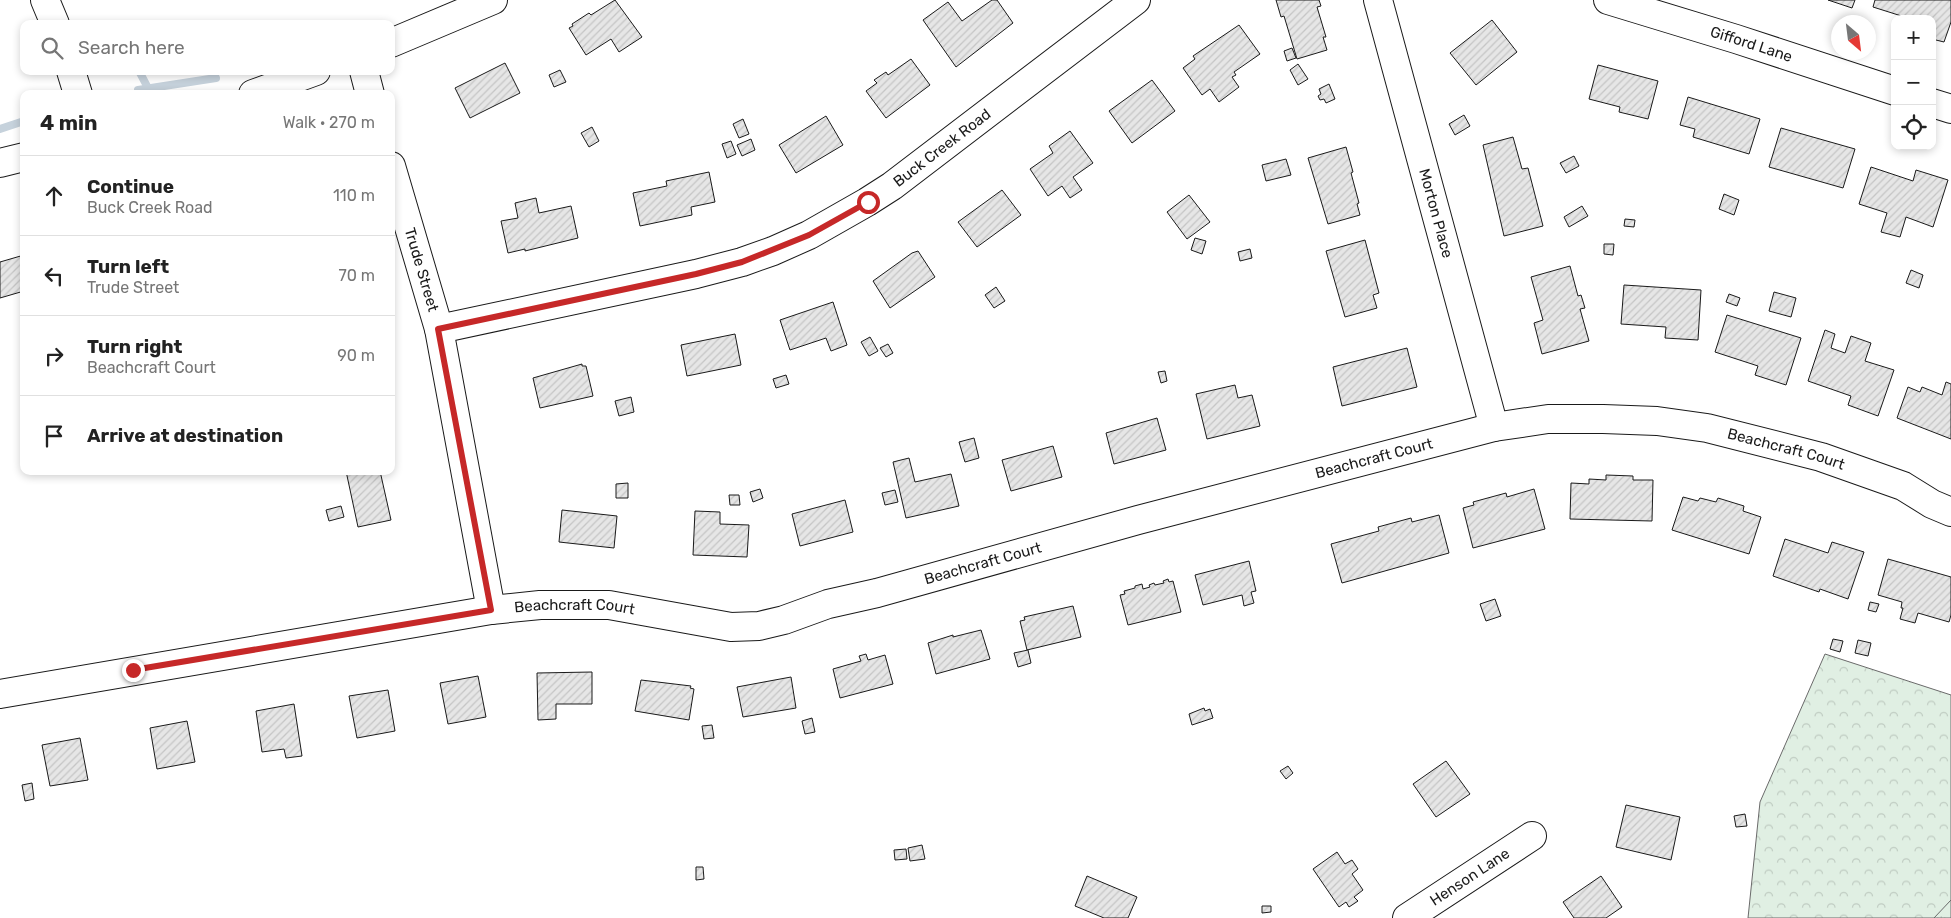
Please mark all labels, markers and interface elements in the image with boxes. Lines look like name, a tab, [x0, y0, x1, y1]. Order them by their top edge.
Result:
north arrow	[1831, 15, 1876, 60]
map controls	[1891, 15, 1936, 150]
button: +	[1891, 15, 1936, 60]
search box	[20, 20, 395, 75]
street label: Gifford Lane	[1708, 23, 1795, 66]
icon: search	[38, 34, 66, 62]
text: Search here	[78, 36, 185, 59]
button: −	[1891, 60, 1936, 105]
street label: Buck Creek Road	[890, 105, 994, 191]
button: locate	[1891, 105, 1936, 150]
text: 4 min	[40, 110, 98, 135]
text: Walk · 270 m	[283, 113, 375, 132]
street label: Morton Place	[1415, 167, 1457, 260]
text: Continue	[87, 175, 174, 198]
icon: ahead	[40, 182, 68, 210]
text: 110 m	[333, 186, 375, 205]
route start	[857, 191, 880, 214]
text: Buck Creek Road	[87, 198, 213, 217]
street label: Trude Street	[401, 225, 442, 314]
text: Turn left	[87, 255, 169, 278]
icon: left	[40, 262, 68, 290]
text: 70 m	[338, 266, 375, 285]
text: Trude Street	[87, 278, 179, 297]
text: Turn right	[87, 335, 182, 358]
icon: right	[40, 342, 68, 370]
text: 90 m	[337, 346, 375, 365]
text: Beachcraft Court	[87, 358, 216, 377]
icon: arrive	[40, 422, 68, 450]
text: Arrive at destination	[87, 424, 283, 447]
street label: Beachcraft Court	[1726, 425, 1847, 474]
street label: Beachcraft Court	[1313, 434, 1435, 482]
street label: Beachcraft Court	[922, 538, 1044, 588]
street label: Beachcraft Court	[513, 596, 636, 618]
route end	[122, 659, 145, 682]
street label: Henson Lane	[1427, 844, 1513, 909]

